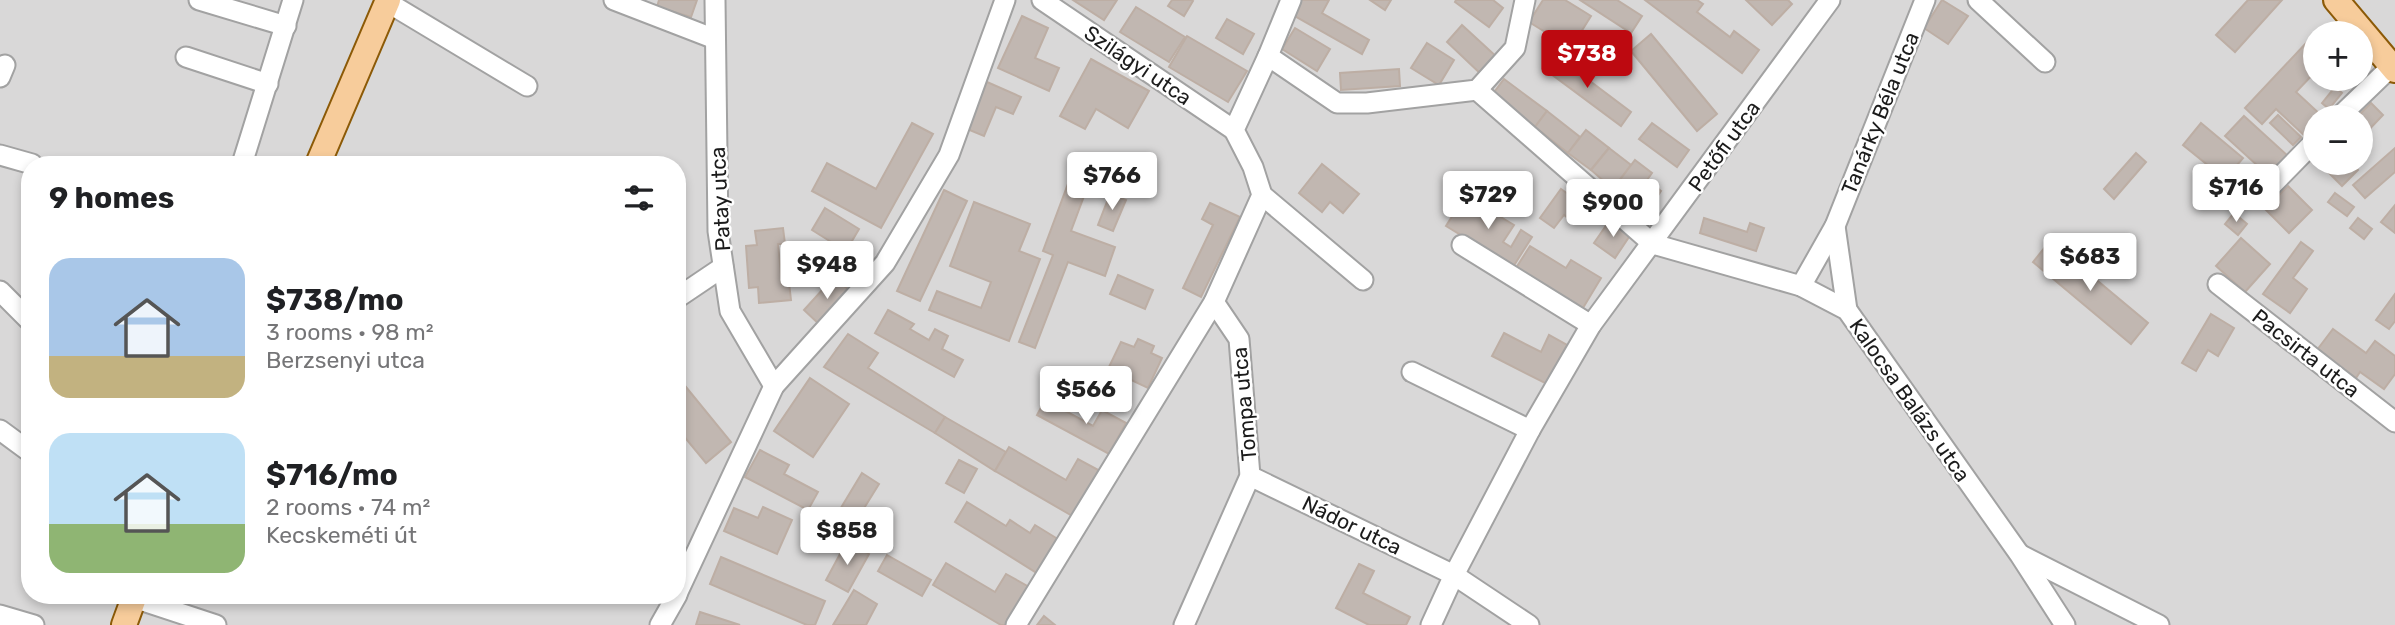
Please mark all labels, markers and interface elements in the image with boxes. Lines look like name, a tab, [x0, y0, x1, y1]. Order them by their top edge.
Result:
street label: Szilágyi utca	[1080, 20, 1196, 110]
map controls	[2303, 21, 2373, 175]
button: +	[2303, 21, 2373, 91]
street label: Tanárky Béla utca	[1836, 28, 1924, 198]
pin: $738	[1546, 31, 1628, 90]
text: $738	[1557, 39, 1617, 67]
street label: Petőfi utca	[1683, 96, 1765, 196]
button: −	[2303, 105, 2373, 175]
street label: Patay utca	[705, 146, 735, 252]
pin: $766	[1071, 152, 1153, 212]
text: $766	[1083, 161, 1141, 189]
pin: $716	[2195, 164, 2277, 224]
pin: $729	[1447, 172, 1529, 231]
text: $716	[2209, 173, 2263, 201]
icon: filters	[620, 179, 658, 217]
text: 9 homes	[49, 180, 174, 216]
text: $729	[1459, 180, 1517, 208]
pin: $900	[1572, 180, 1654, 239]
text: $900	[1582, 188, 1644, 216]
pin: $683	[2049, 233, 2131, 293]
pin: $948	[786, 242, 868, 301]
text: $683	[2059, 242, 2121, 270]
text: $948	[796, 250, 858, 278]
text: $738/mo	[266, 282, 403, 318]
icon: home	[105, 286, 189, 370]
street label: Pacsirta utca	[2247, 303, 2365, 403]
street label: Kalocsa Balázs utca	[1844, 314, 1976, 486]
text: 3 rooms · 98 m²	[266, 318, 434, 346]
text: Berzsenyi utca	[266, 346, 425, 374]
street label: Tompa utca	[1227, 346, 1261, 462]
pin: $566	[1045, 366, 1127, 426]
text: $566	[1056, 375, 1116, 403]
text: $716/mo	[266, 457, 398, 493]
icon: home	[105, 461, 189, 545]
street label: Nádor utca	[1298, 490, 1406, 560]
text: 2 rooms · 74 m²	[266, 493, 430, 521]
pin: $858	[806, 508, 888, 567]
text: $858	[816, 516, 878, 544]
text: Kecskeméti út	[266, 521, 417, 549]

